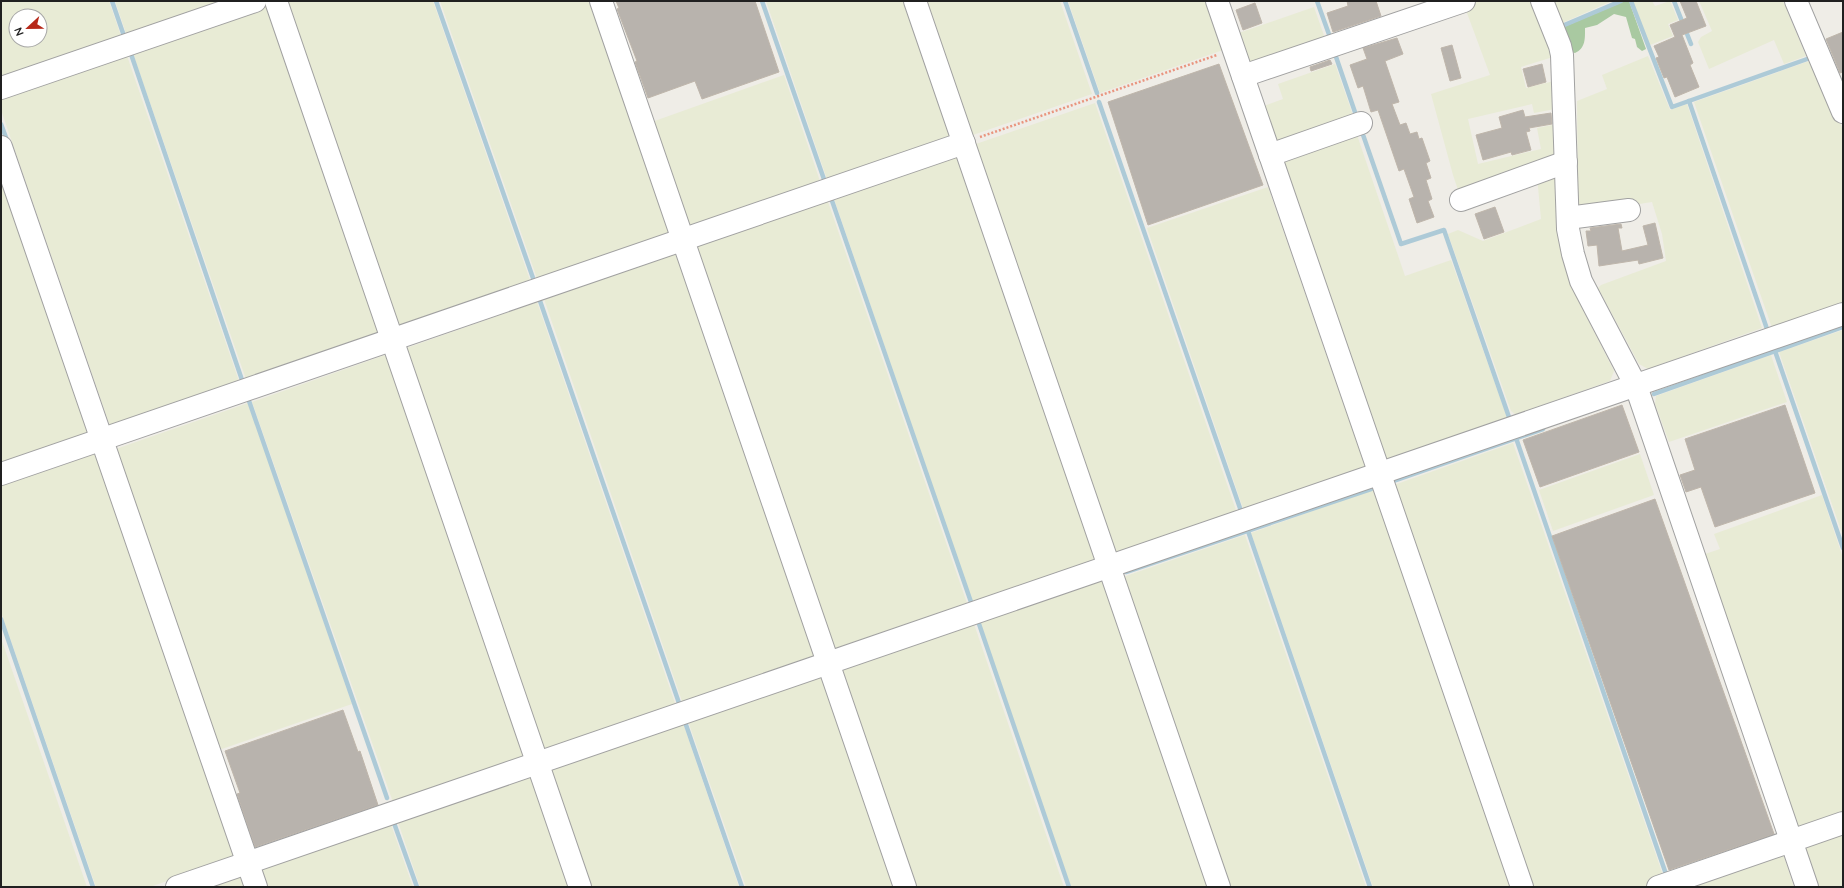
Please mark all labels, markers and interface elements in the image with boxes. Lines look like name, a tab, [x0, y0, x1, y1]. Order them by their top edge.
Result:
north arrow	[8, 8, 48, 48]
text: N	[11, 25, 27, 38]

